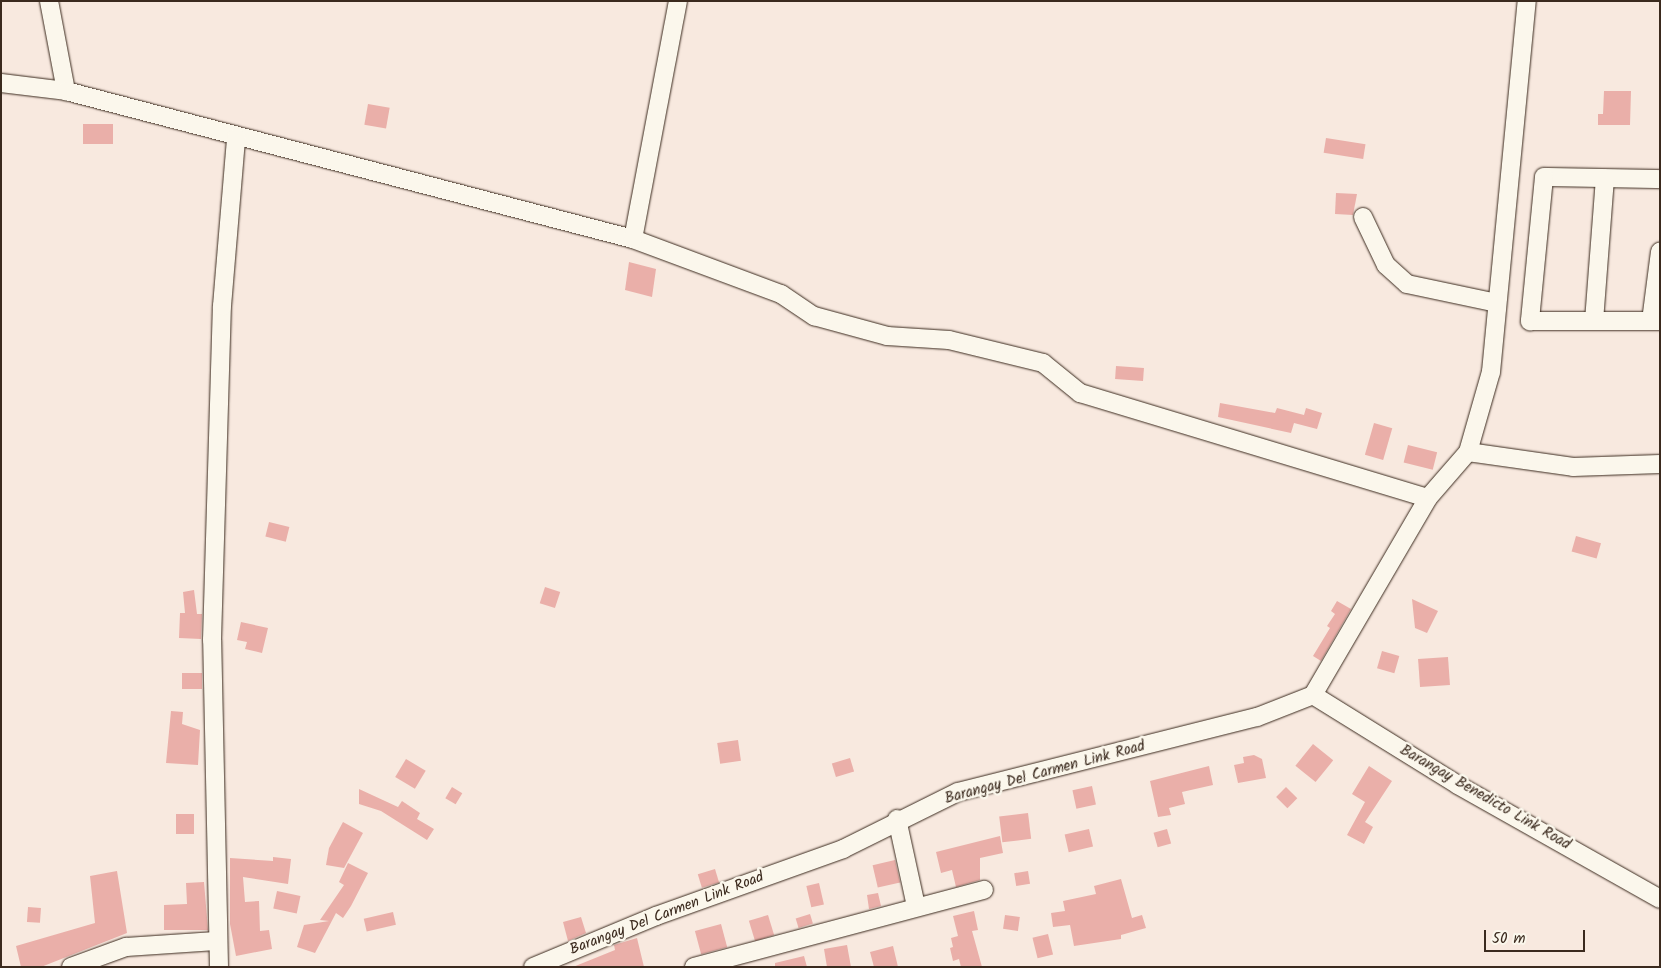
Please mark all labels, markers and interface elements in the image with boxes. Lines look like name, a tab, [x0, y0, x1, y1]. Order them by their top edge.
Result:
street label: Barangay Del Carmen Link Road	[943, 738, 1147, 808]
street label: Barangay Benedicto Link Road	[1396, 742, 1574, 854]
street label: Barangay Del Carmen Link Road	[567, 869, 767, 959]
scale bar	[1486, 920, 1587, 952]
text: 50 m	[1492, 927, 1526, 951]

